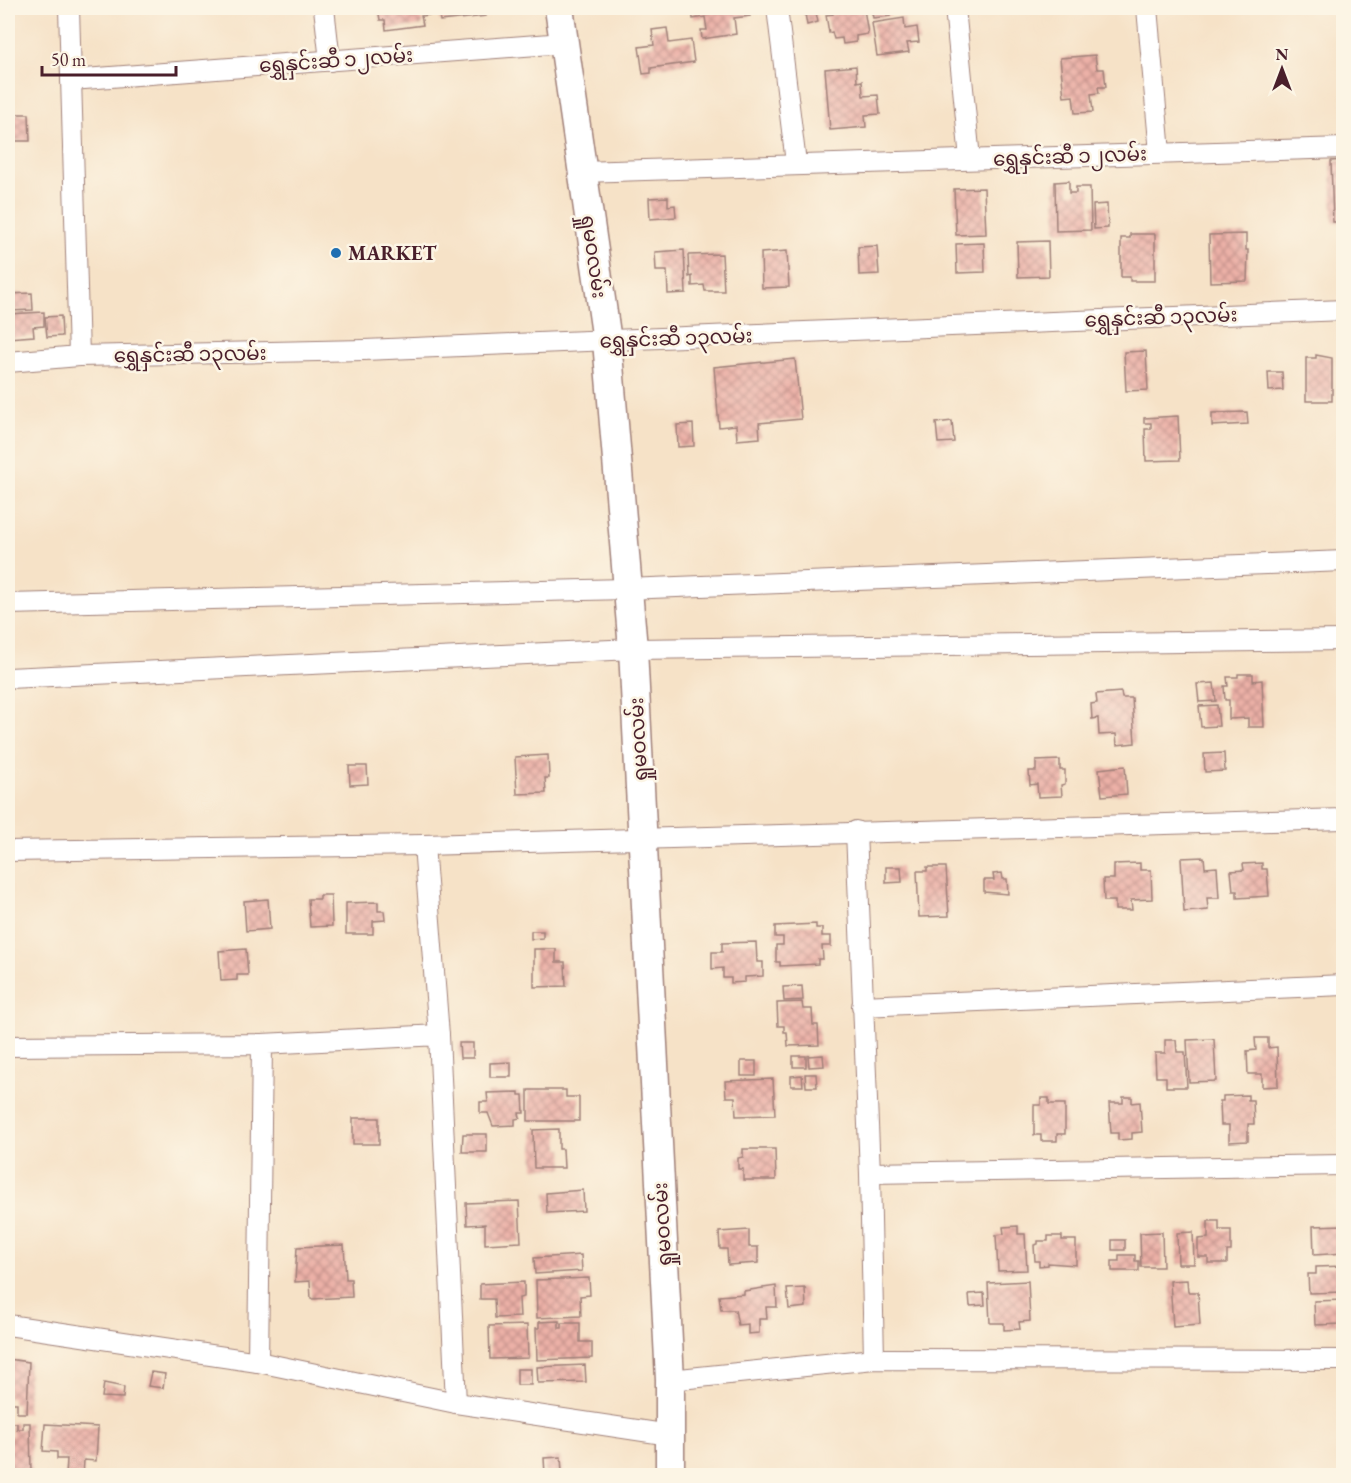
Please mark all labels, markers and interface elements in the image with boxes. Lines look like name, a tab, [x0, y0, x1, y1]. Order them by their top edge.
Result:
scale bar	[42, 39, 176, 77]
north arrow	[1252, 39, 1312, 99]
street label: ရွှေနှင်းဆီ ၁၂လမ်း	[258, 41, 414, 82]
text: N	[1276, 44, 1289, 65]
text: 50 m	[51, 48, 86, 71]
street label: ရွှေနှင်းဆီ ၁၂လမ်း	[992, 139, 1148, 176]
street label: ရှုမဝလမ်း	[572, 212, 614, 300]
place label: MARKET	[348, 240, 436, 266]
marker: MARKET	[329, 246, 343, 260]
street label: ရွှေနှင်းဆီ ၁၃လမ်း	[1084, 300, 1238, 337]
street label: ရွှေနှင်းဆီ ၁၃လမ်း	[599, 321, 753, 358]
street label: ရွှေနှင်းဆီ ၁၃လမ်း	[113, 339, 267, 372]
street label: ရှုမဝလမ်း	[622, 697, 656, 783]
street label: ရှုမဝလမ်း	[646, 1182, 680, 1268]

